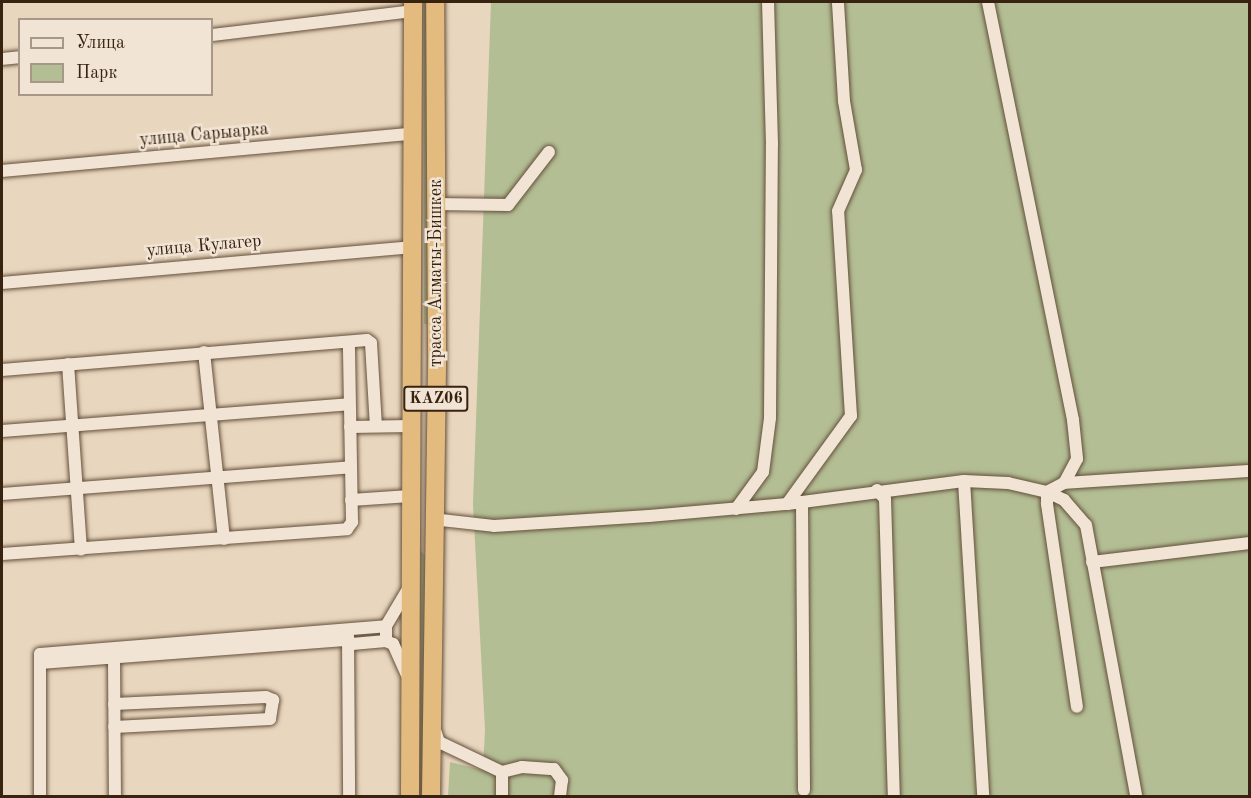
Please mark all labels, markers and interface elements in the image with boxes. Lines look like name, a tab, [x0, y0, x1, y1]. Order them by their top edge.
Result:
legend	[18, 18, 213, 96]
text: Улица	[76, 34, 125, 52]
text: Парк	[76, 64, 117, 82]
street label: улица Сарыарка	[139, 119, 269, 151]
street label: трасса Алматы-Бишкек	[425, 179, 447, 367]
street label: улица Кулагер	[146, 230, 262, 262]
road number: KАZ06	[403, 386, 469, 412]

